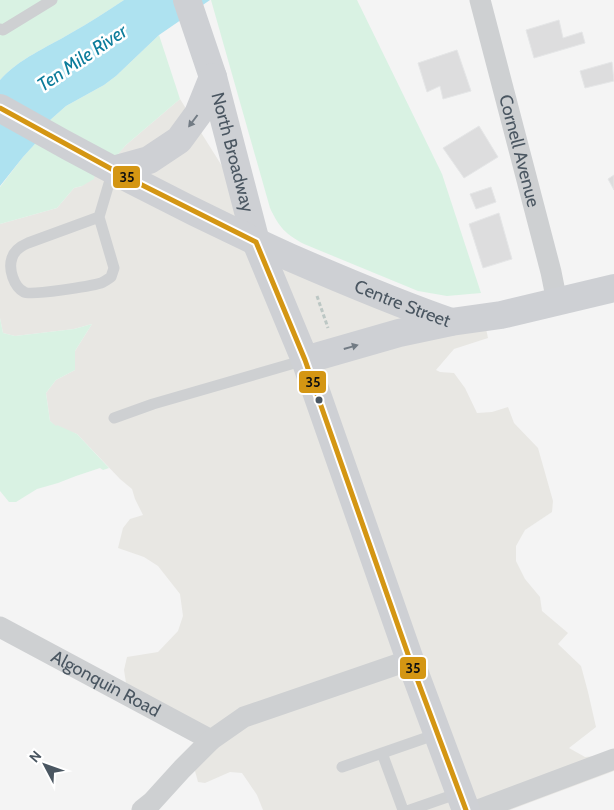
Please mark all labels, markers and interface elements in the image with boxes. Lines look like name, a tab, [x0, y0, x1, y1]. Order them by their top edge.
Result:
water label: Ten Mile River	[33, 19, 132, 96]
street label: North Broadway	[206, 90, 259, 214]
street label: Cornell Avenue	[494, 92, 545, 210]
one-way arrow	[188, 114, 198, 128]
line badge: 35	[112, 165, 141, 189]
text: 35	[119, 168, 135, 186]
street label: Centre Street	[351, 275, 453, 332]
one-way arrow	[344, 342, 359, 350]
line badge: 35	[298, 370, 327, 394]
text: 35	[305, 373, 321, 391]
unlabelled marker	[314, 395, 324, 405]
street label: Algonquin Road	[47, 645, 164, 722]
line badge: 35	[399, 656, 427, 680]
text: 35	[405, 659, 421, 677]
north arrow	[20, 740, 70, 790]
text: N	[25, 747, 45, 766]

